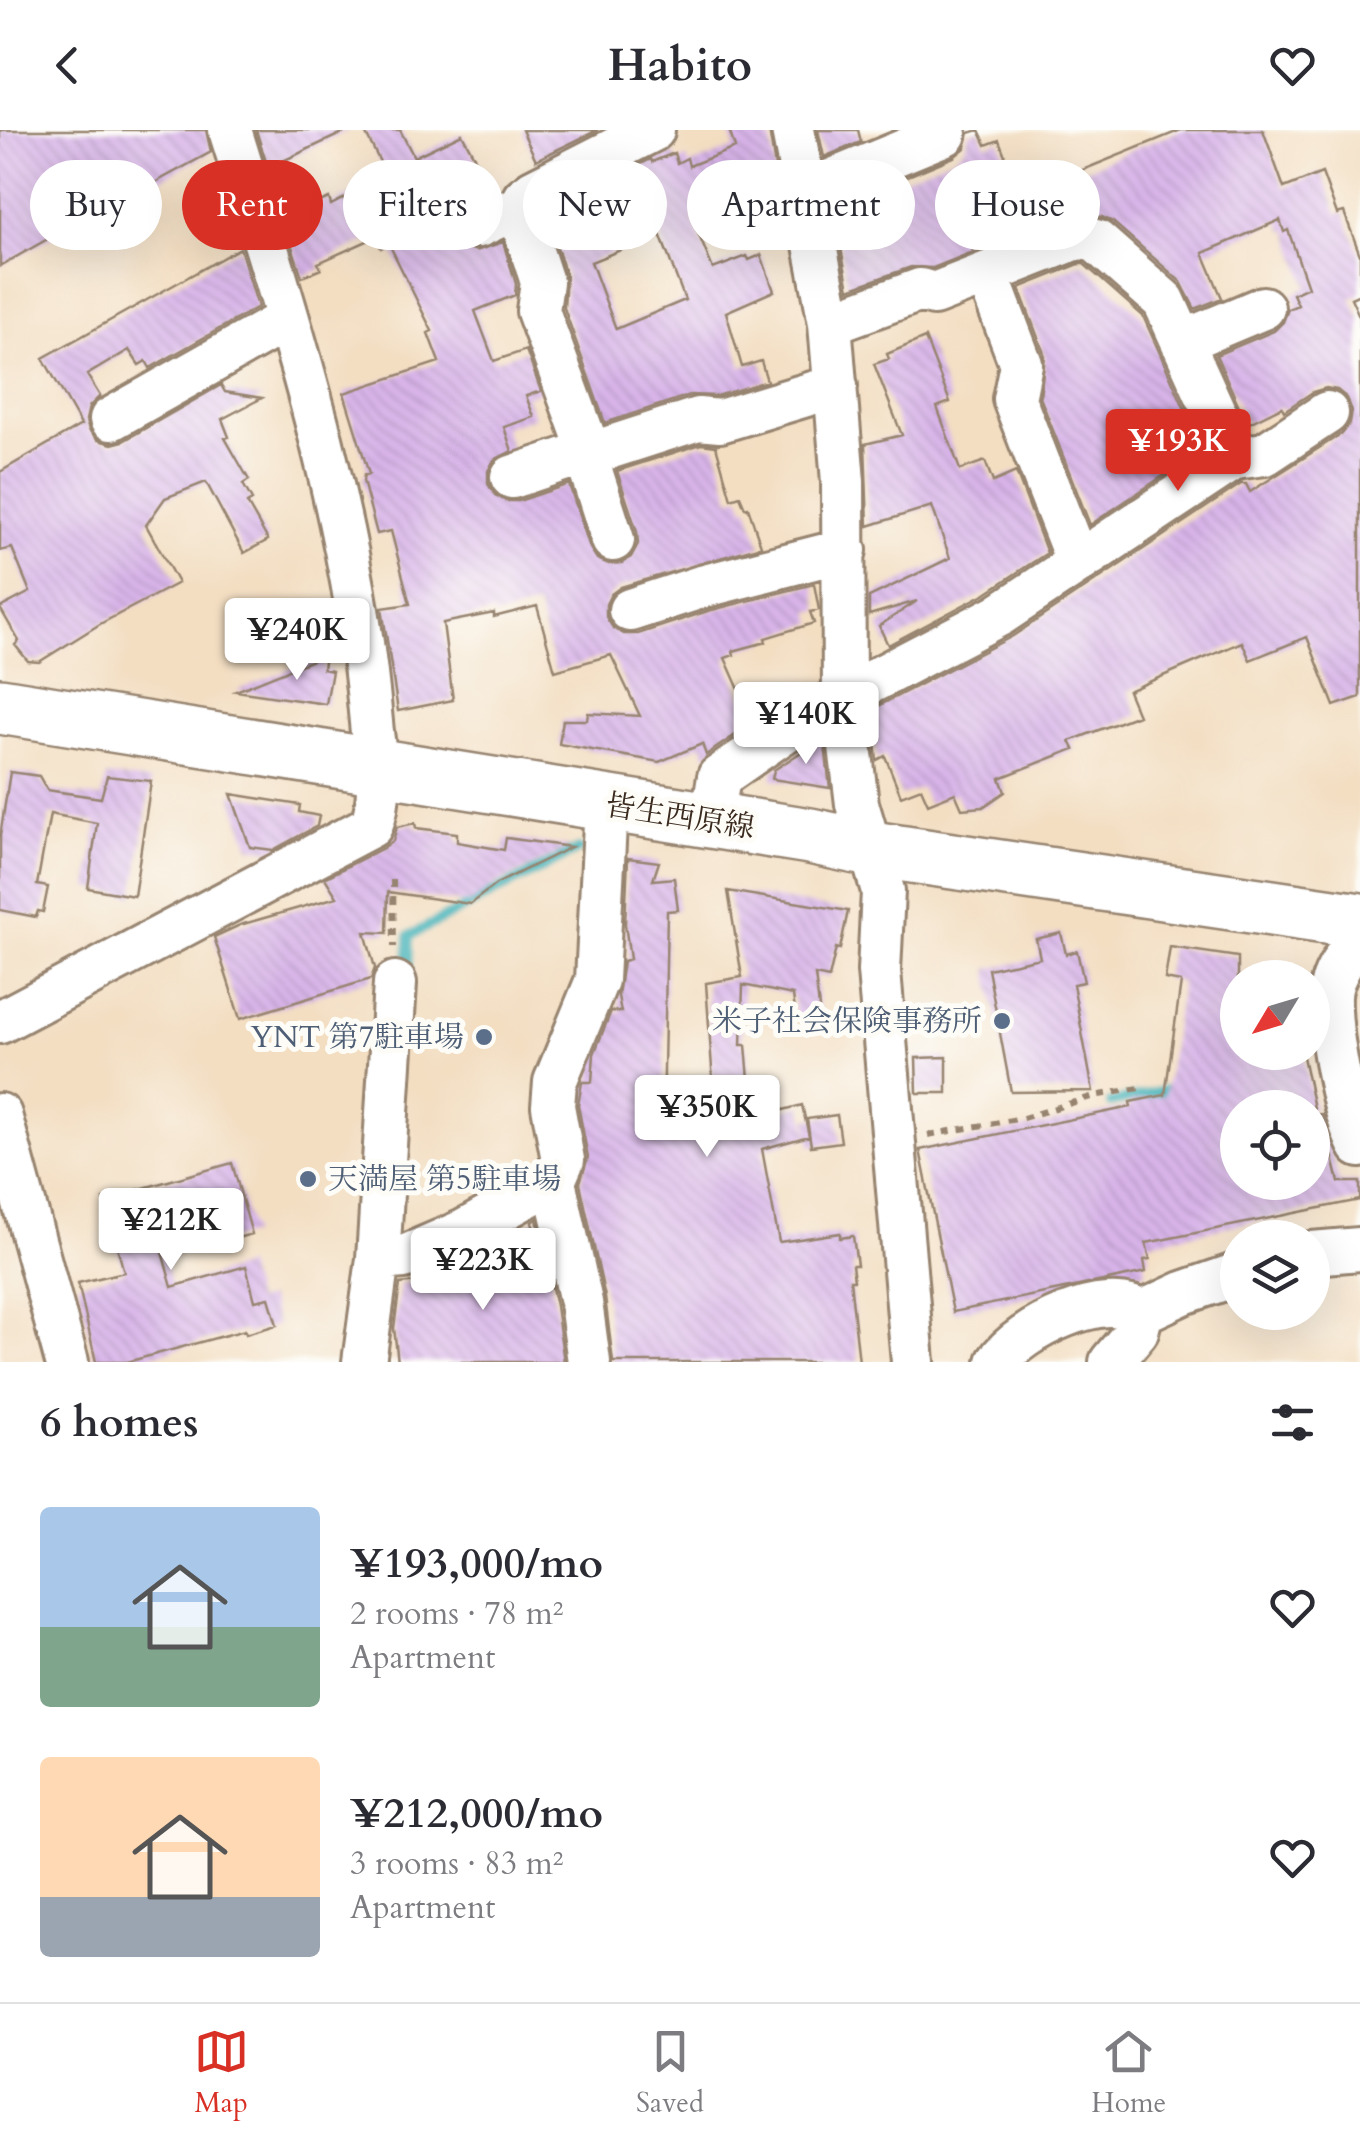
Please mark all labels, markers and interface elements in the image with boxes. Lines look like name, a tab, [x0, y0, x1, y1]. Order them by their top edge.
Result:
text: Habito	[608, 35, 752, 96]
icon: back	[40, 38, 95, 93]
icon: heart	[1265, 38, 1320, 93]
chip: Buy	[30, 160, 162, 250]
chip: Rent	[182, 160, 323, 250]
chip: Filters	[343, 160, 503, 250]
chip: New	[523, 160, 667, 250]
chip: Apartment	[687, 160, 915, 250]
chip: House	[935, 160, 1100, 250]
pin: ¥193K	[1108, 409, 1248, 494]
text: ¥193K	[1128, 419, 1228, 463]
pin: ¥240K	[227, 598, 367, 683]
text: ¥240K	[247, 608, 347, 652]
pin: ¥140K	[736, 682, 876, 767]
text: ¥140K	[756, 692, 856, 736]
street label: 皆生西原線	[603, 785, 757, 848]
north arrow	[1220, 960, 1330, 1070]
map controls	[1220, 960, 1330, 1330]
place label: 米子社会保険事務所	[712, 1001, 982, 1042]
marker: 米子社会保険事務所	[991, 1010, 1013, 1032]
place label: YNT 第7駐車場	[251, 1017, 464, 1058]
marker: YNT 第7駐車場	[473, 1026, 495, 1048]
pin: ¥350K	[637, 1075, 777, 1160]
text: ¥350K	[657, 1085, 757, 1129]
button: locate	[1220, 1090, 1330, 1200]
place label: 天満屋 第5駐車場	[328, 1159, 561, 1200]
marker: 天満屋 第5駐車場	[297, 1168, 319, 1190]
pin: ¥212K	[101, 1188, 241, 1273]
text: ¥212K	[121, 1198, 221, 1242]
button: layers	[1220, 1220, 1330, 1330]
pin: ¥223K	[413, 1228, 553, 1313]
text: ¥223K	[433, 1238, 533, 1282]
text: 6 homes	[40, 1394, 198, 1451]
icon: filters	[1265, 1395, 1320, 1450]
text: ¥193,000/mo	[350, 1535, 603, 1592]
icon: home	[120, 1547, 240, 1667]
icon: heart	[1265, 1580, 1320, 1635]
text: 2 rooms · 78 m²	[350, 1592, 563, 1636]
text: Apartment	[350, 1636, 495, 1680]
text: ¥212,000/mo	[350, 1785, 603, 1842]
icon: home	[120, 1797, 240, 1917]
icon: heart	[1265, 1830, 1320, 1885]
text: 3 rooms · 83 m²	[350, 1842, 563, 1886]
text: Apartment	[350, 1886, 495, 1930]
tab: Map	[194, 2024, 249, 2122]
tab: Saved	[636, 2024, 704, 2122]
tab: Home	[1091, 2024, 1166, 2122]

